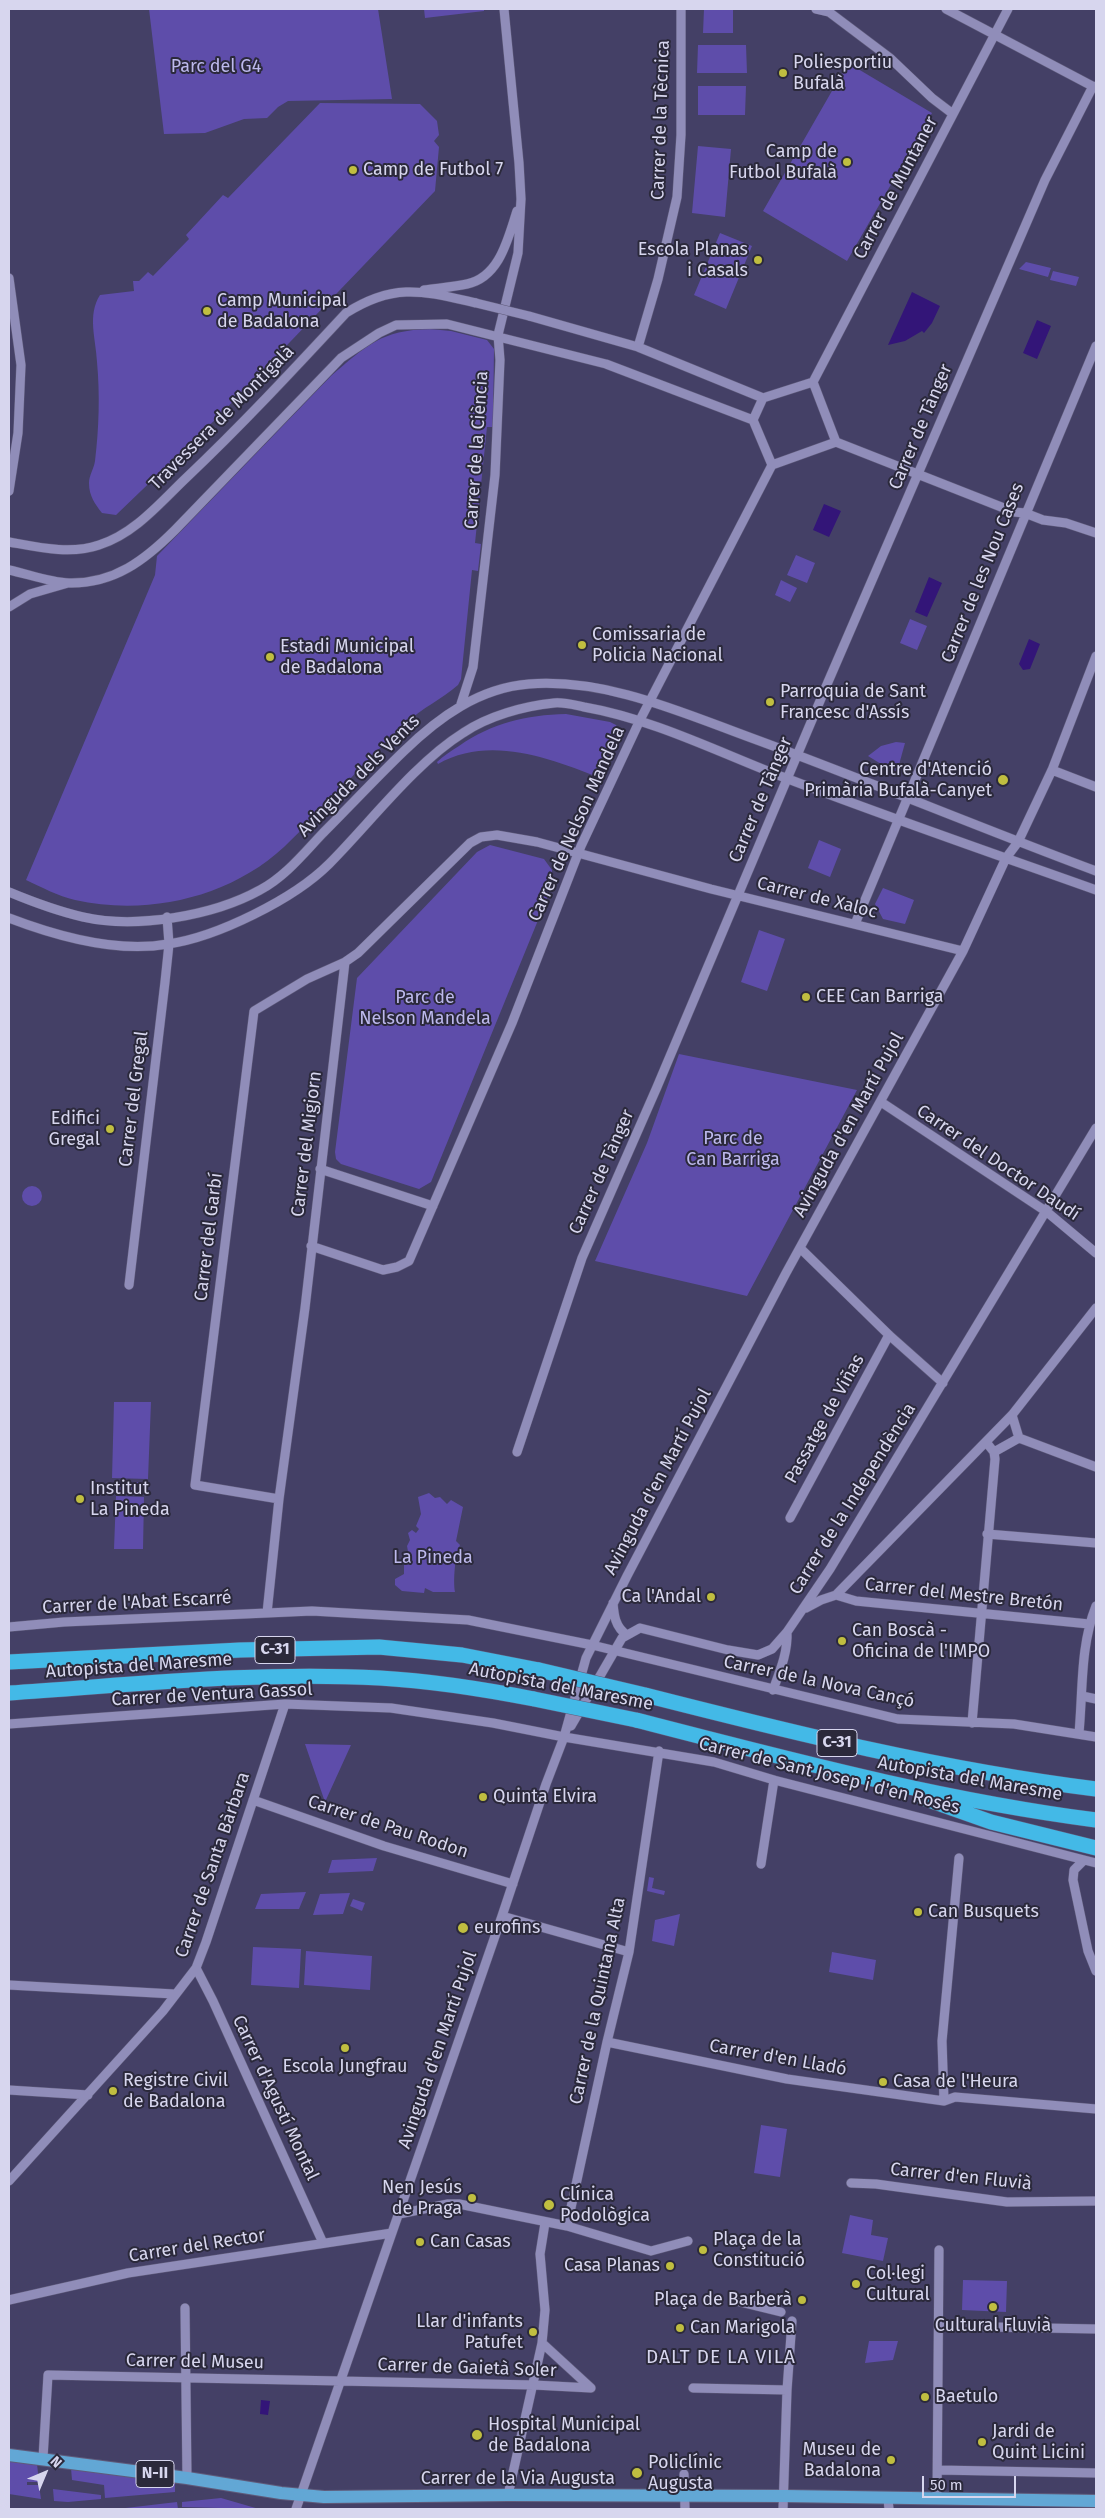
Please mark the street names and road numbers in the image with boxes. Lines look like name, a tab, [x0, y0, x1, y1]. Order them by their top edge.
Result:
street label: Carrer de la Tècnica	[647, 40, 675, 200]
street label: Carrer de Muntaner	[849, 113, 943, 263]
street label: Travessera de Montigalà	[145, 341, 299, 495]
street label: Carrer de Tànger	[885, 361, 957, 493]
street label: Carrer de la Ciència	[461, 370, 493, 530]
street label: Carrer de les Nou Cases	[937, 480, 1029, 666]
street label: Avinguda dels Vents	[294, 711, 424, 841]
street label: Carrer de Nelson Mandela	[524, 723, 630, 925]
street label: Carrer de Tànger	[725, 734, 797, 866]
street label: Carrer de Xaloc	[755, 873, 879, 923]
street label: Avinguda d'en Martí Pujol	[789, 1029, 909, 1221]
street label: Carrer del Gregal	[115, 1030, 153, 1168]
street label: Carrer del Migjorn	[287, 1070, 327, 1218]
street label: Carrer del Doctor Daudí	[912, 1100, 1084, 1226]
street label: Carrer de Tànger	[565, 1106, 639, 1238]
street label: Carrer del Garbí	[190, 1172, 228, 1302]
street label: Passatge de Viñas	[781, 1351, 869, 1487]
street label: Avinguda d'en Martí Pujol	[600, 1385, 716, 1579]
street label: Carrer de la Independència	[785, 1399, 921, 1599]
street label: Carrer del Mestre Bretón	[864, 1574, 1064, 1616]
street label: Carrer de l'Abat Escarré	[42, 1587, 232, 1619]
road number: C-31	[255, 1636, 295, 1664]
street label: Autopista del Maresme	[45, 1649, 233, 1683]
street label: Carrer de la Nova Cançó	[722, 1651, 916, 1713]
street label: Autopista del Maresme	[467, 1659, 655, 1715]
street label: Carrer de Ventura Gassol	[111, 1679, 313, 1711]
road number: C-31	[817, 1730, 857, 1756]
street label: Carrer de Sant Josep i d'en Rosés	[696, 1733, 962, 1819]
street label: Autopista del Maresme	[876, 1752, 1064, 1806]
street label: Carrer de Santa Bàrbara	[171, 1769, 255, 1961]
street label: Carrer de Pau Rodon	[305, 1791, 471, 1863]
street label: Carrer de la Quintana Alta	[565, 1895, 631, 2107]
street label: Avinguda d'en Martí Pujol	[394, 1948, 482, 2152]
street label: Carrer d'Agustí Montal	[227, 2012, 323, 2184]
street label: Carrer d'en Lladó	[708, 2035, 848, 2081]
street label: Carrer d'en Fluvià	[889, 2159, 1033, 2195]
street label: Carrer del Rector	[127, 2225, 267, 2267]
street label: Carrer del Museu	[126, 2350, 264, 2374]
street label: Carrer de Gaietà Soler	[377, 2354, 557, 2382]
road number: N-II	[136, 2460, 174, 2488]
street label: Carrer de la Via Augusta	[421, 2468, 615, 2490]

